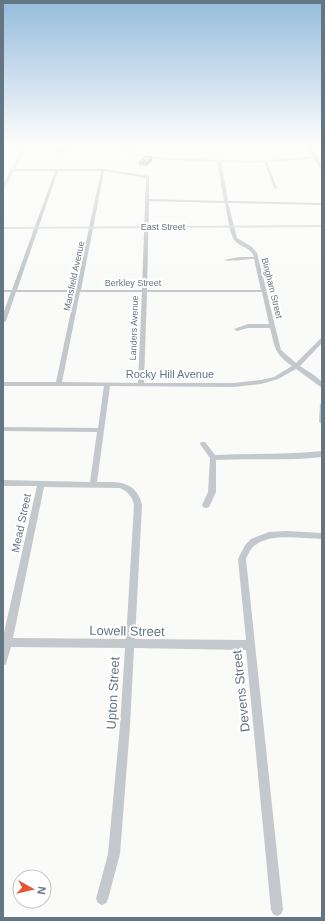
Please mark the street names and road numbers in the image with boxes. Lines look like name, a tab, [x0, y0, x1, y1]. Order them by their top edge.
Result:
street label: East Street	[141, 222, 186, 232]
street label: Mansfield Avenue	[62, 240, 86, 312]
street label: Bingham Street	[260, 257, 284, 320]
street label: Berkley Street	[105, 278, 162, 288]
street label: Landers Avenue	[128, 295, 140, 361]
street label: Rocky Hill Avenue	[126, 368, 214, 380]
street label: Mead Street	[9, 492, 33, 554]
street label: Lowell Street	[89, 623, 165, 639]
street label: Devens Street	[229, 649, 253, 733]
street label: Upton Street	[104, 656, 122, 730]

